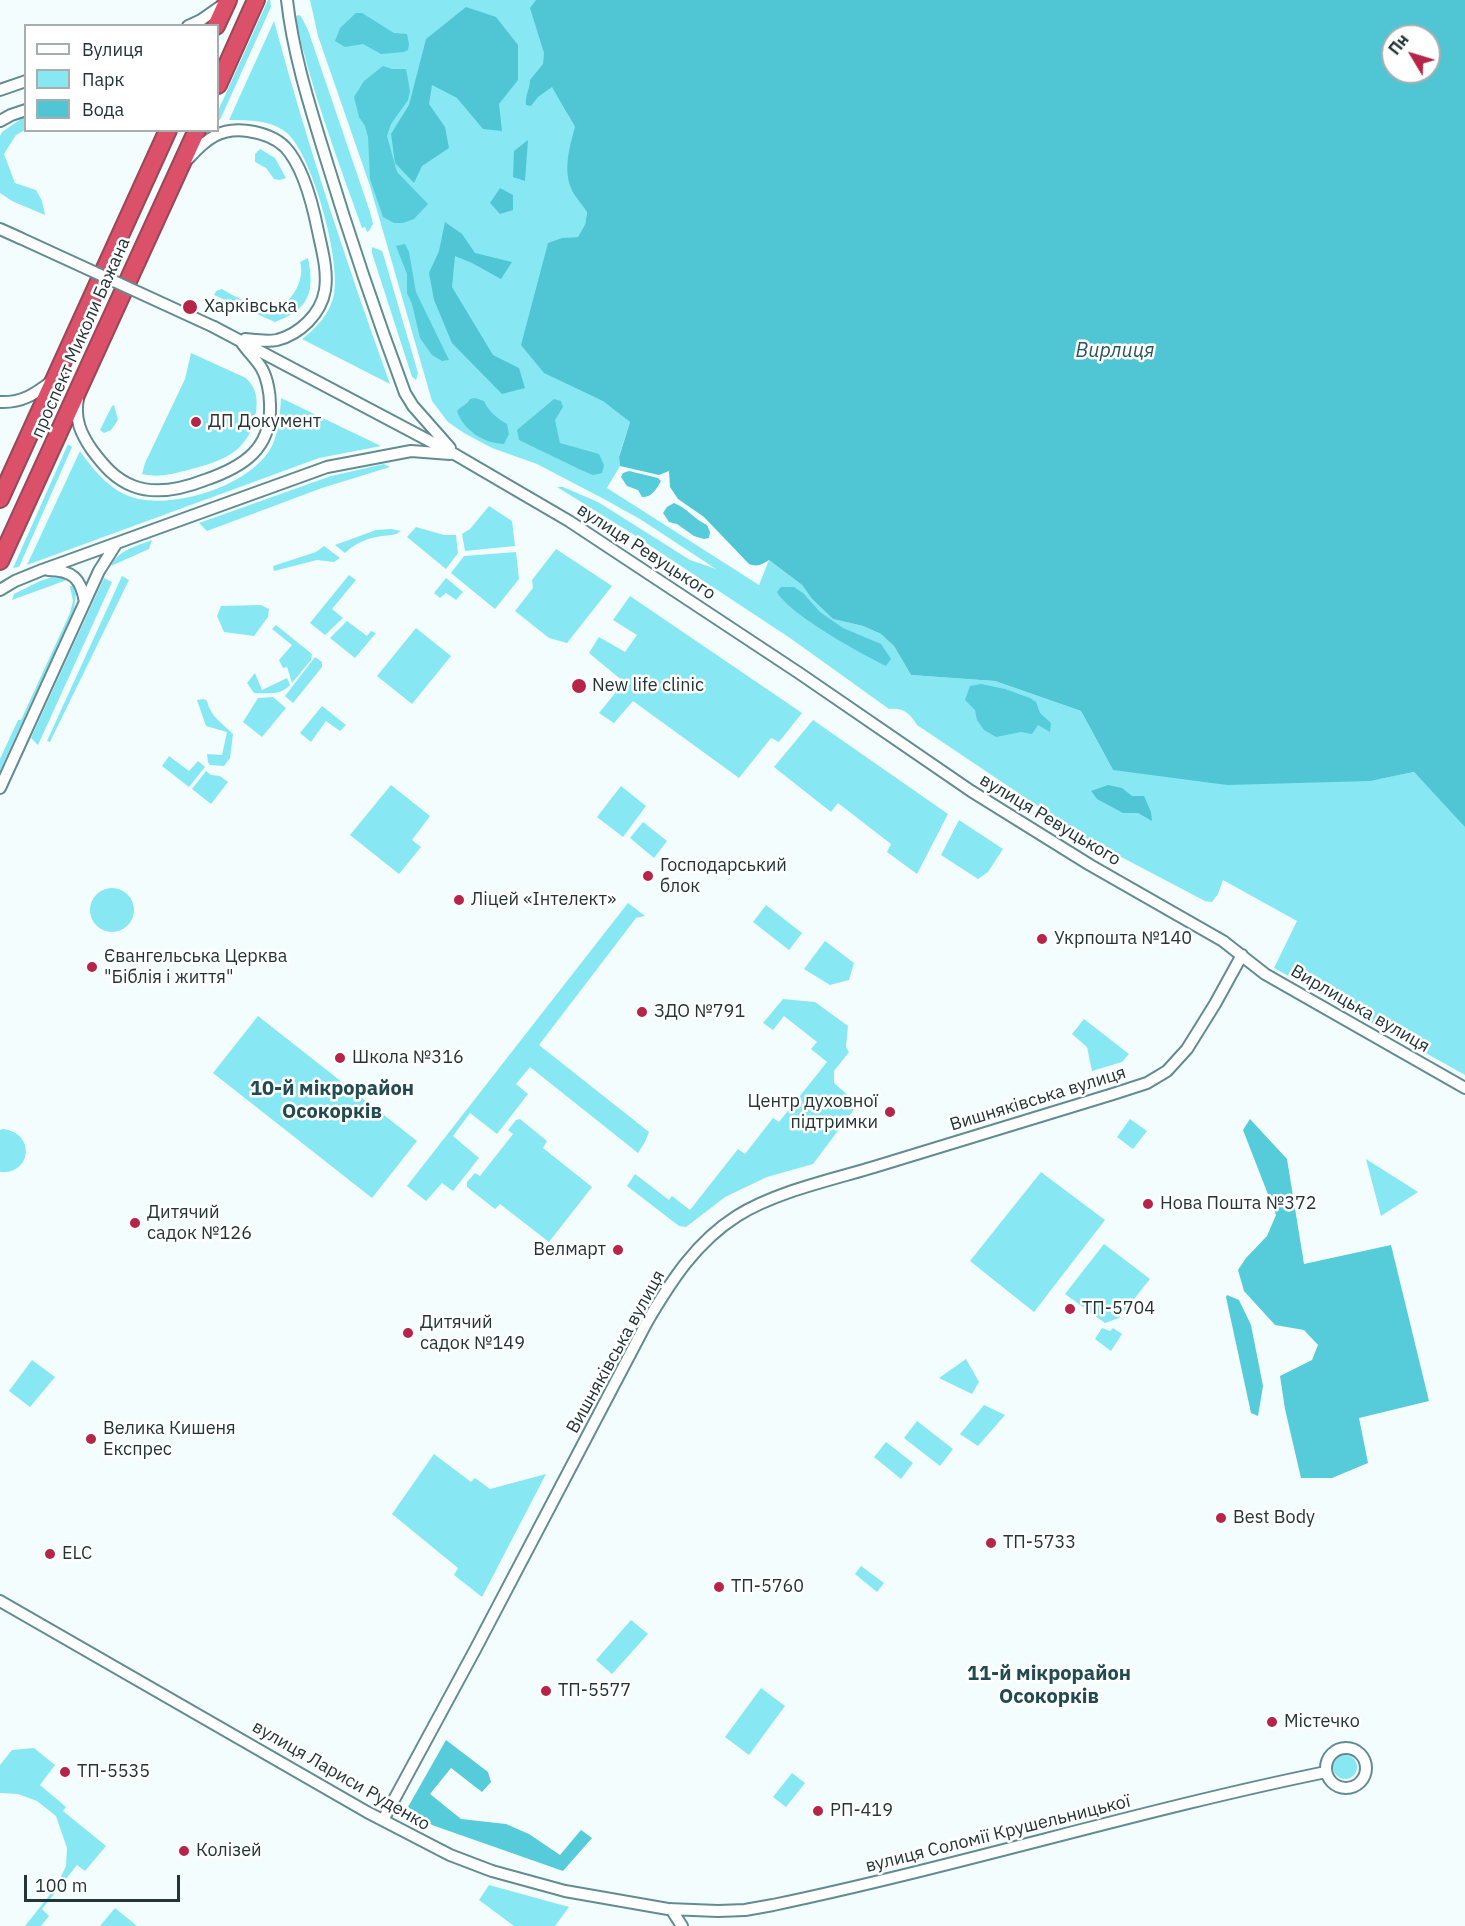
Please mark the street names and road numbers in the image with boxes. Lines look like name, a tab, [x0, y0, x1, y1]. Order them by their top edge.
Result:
street label: проспект Миколи Бажана	[27, 234, 135, 442]
street label: вулиця Ревуцького	[573, 499, 719, 605]
street label: вулиця Ревуцького	[976, 769, 1124, 871]
street label: Вирлицька вулиця	[1287, 960, 1433, 1058]
street label: Вишняківська вулиця	[947, 1062, 1129, 1136]
street label: Вишняківська вулиця	[562, 1267, 670, 1437]
street label: вулиця Лариси Руденко	[248, 1716, 434, 1836]
street label: вулиця Соломії Крушельницької	[863, 1791, 1133, 1877]

